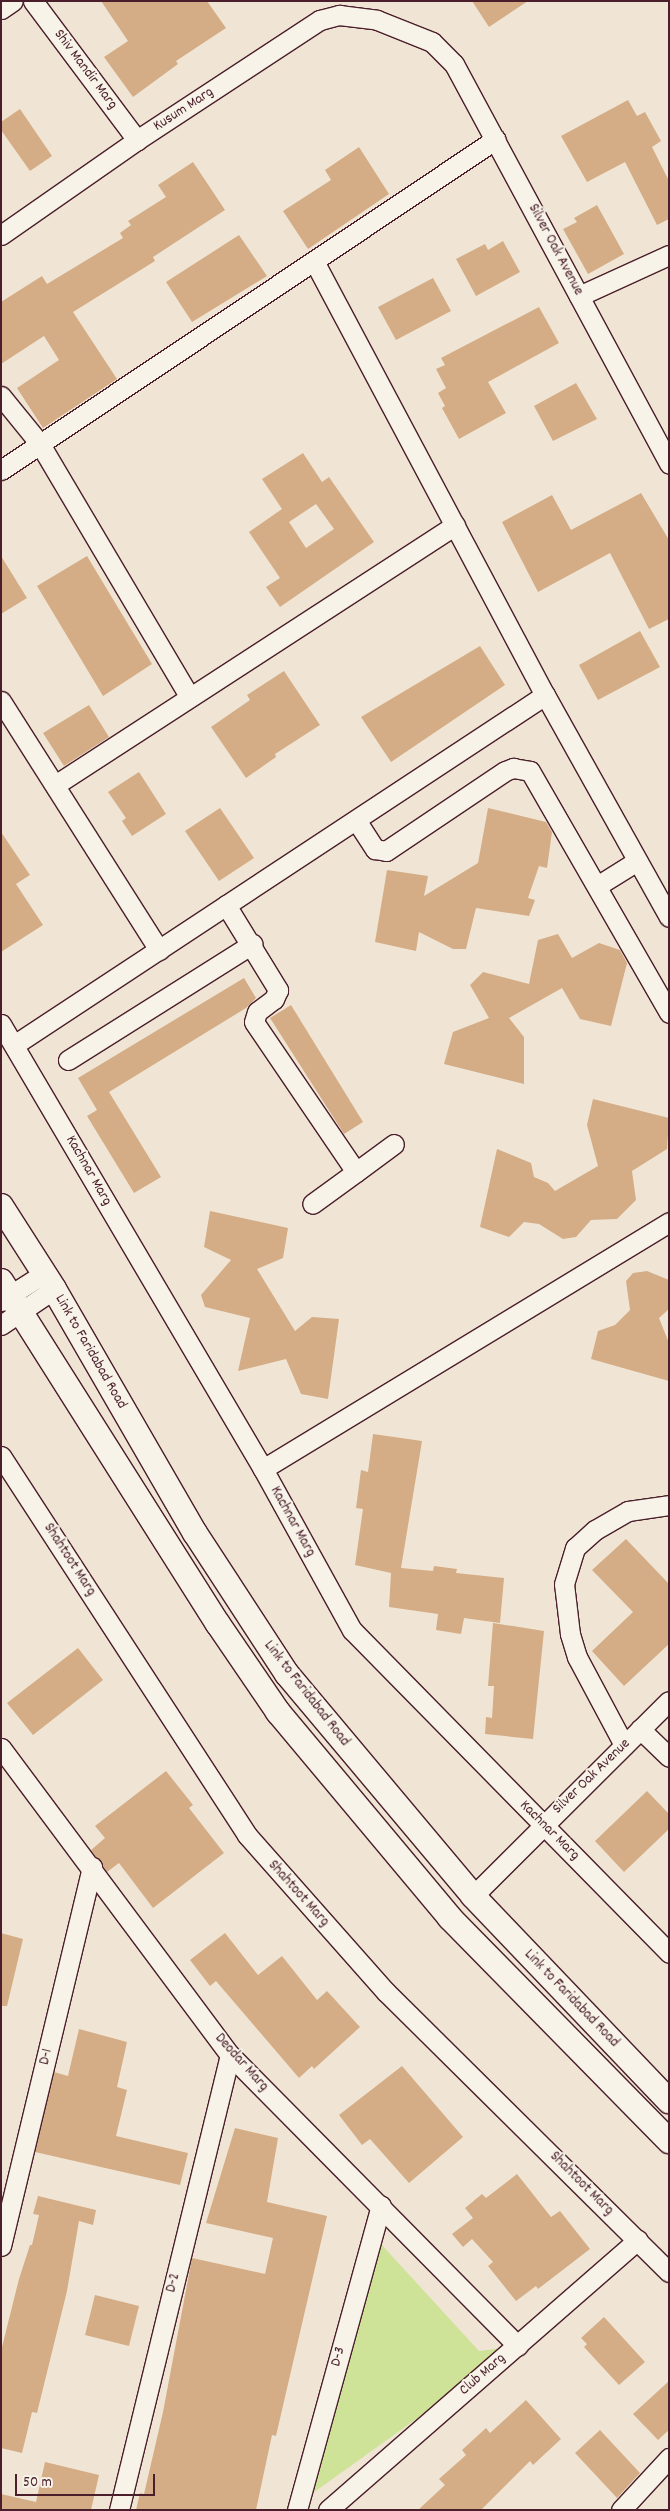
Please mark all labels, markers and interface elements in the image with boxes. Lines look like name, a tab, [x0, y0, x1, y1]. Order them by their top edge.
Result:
street label: Shiv Mandir Marg	[49, 26, 121, 114]
street label: Kusum Marg	[151, 84, 217, 136]
street label: Silver Oak Avenue	[523, 201, 587, 299]
street label: Kachnar Marg	[61, 1133, 115, 1209]
street label: Link to Faridabad Road	[50, 1292, 130, 1412]
street label: Kachnar Marg	[265, 1484, 319, 1560]
street label: Shahtoot Marg	[39, 1520, 99, 1600]
street label: Link to Faridabad Road	[259, 1638, 353, 1750]
street label: Silver Oak Avenue	[549, 1735, 635, 1819]
street label: Kachnar Marg	[515, 1797, 583, 1865]
street label: Shahtoot Marg	[263, 1857, 333, 1931]
street label: Link to Faridabad Road	[520, 1946, 622, 2052]
street label: Deodar Marg	[210, 2030, 272, 2096]
street label: D-1	[36, 2047, 58, 2067]
street label: Shahtoot Marg	[545, 2148, 617, 2220]
street label: D-2	[163, 2271, 185, 2295]
street label: D-3	[328, 2345, 350, 2369]
street label: Club Marg	[456, 2350, 510, 2400]
scale bar	[18, 2464, 158, 2496]
text: 50 m	[23, 2472, 52, 2494]

